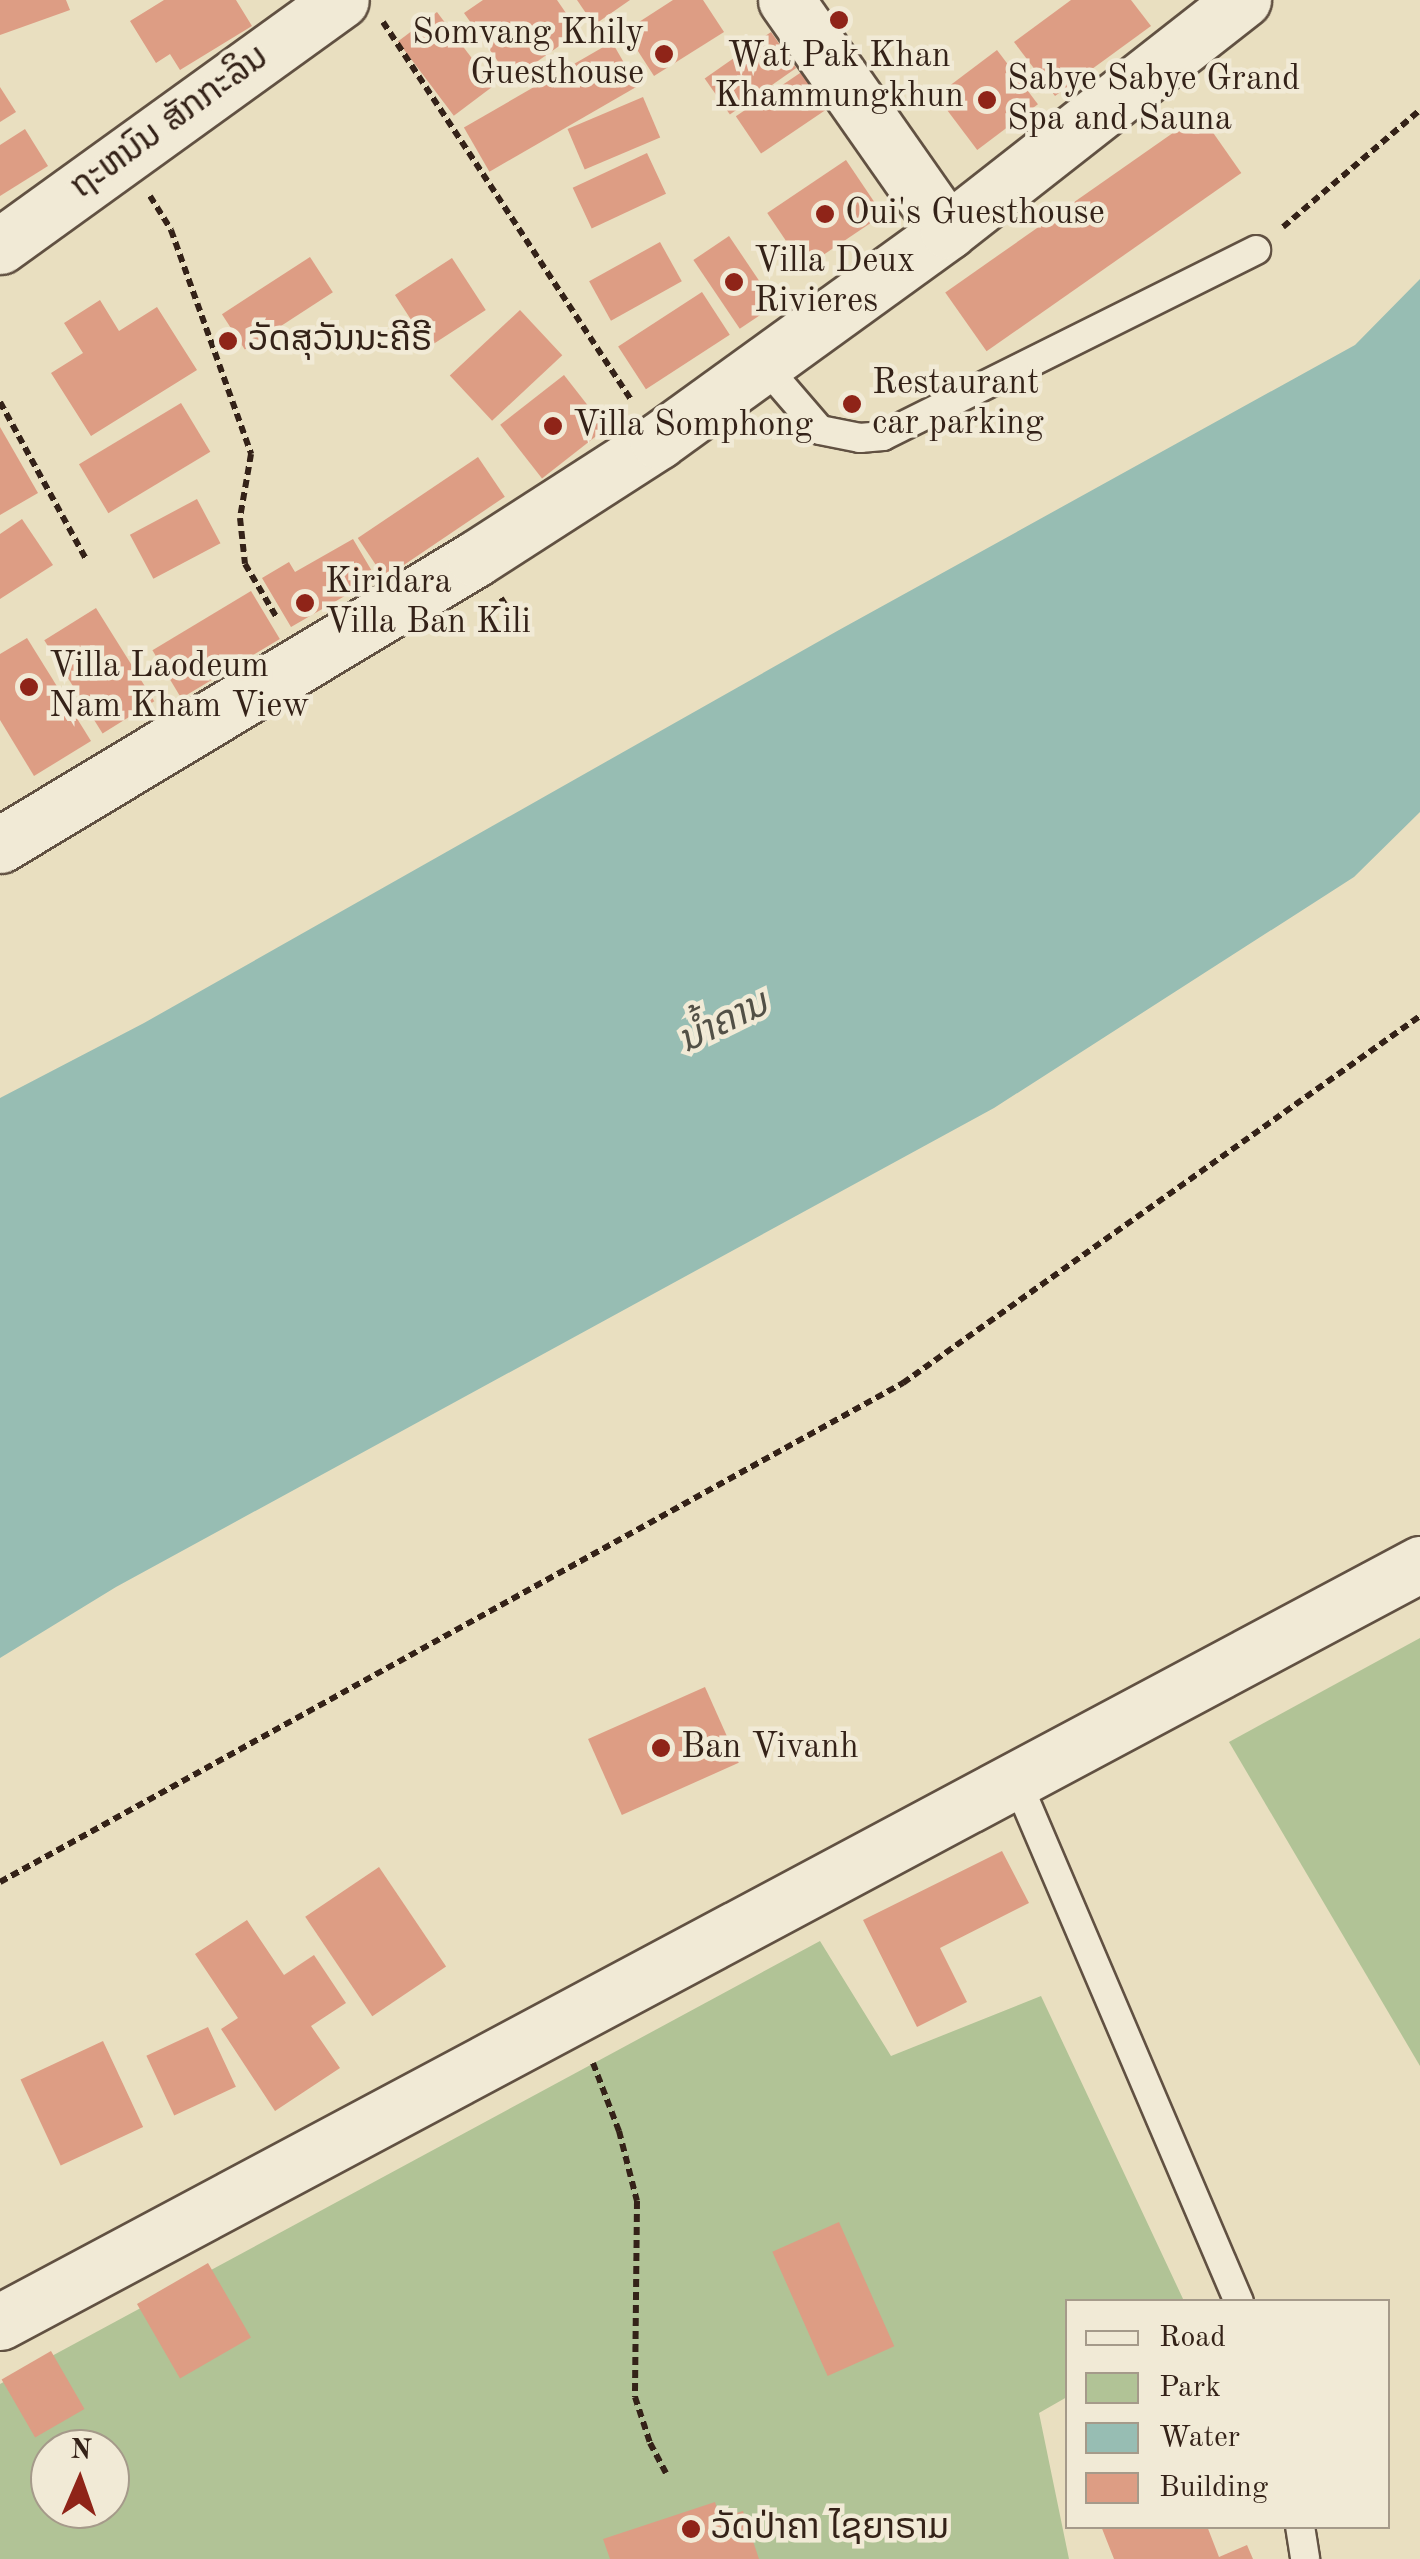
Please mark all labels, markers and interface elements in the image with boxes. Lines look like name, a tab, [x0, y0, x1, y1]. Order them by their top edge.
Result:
marker: Wat Pak Khan Khammungkhun	[828, 9, 850, 31]
place label: Somvang Khily Guesthouse	[412, 13, 644, 95]
place label: Wat Pak Khan Khammungkhun	[714, 36, 964, 118]
street label: ຖະຫນົນ ສັກກະລິນ	[63, 37, 277, 209]
marker: Somvang Khily Guesthouse	[653, 43, 675, 65]
place label: Sabye Sabye Grand Spa and Sauna	[1007, 59, 1300, 141]
marker: Sabye Sabye Grand Spa and Sauna	[976, 89, 998, 111]
place label: Oui's Guesthouse	[845, 193, 1105, 235]
marker: Oui's Guesthouse	[814, 203, 836, 225]
place label: Villa Deux Rivieres	[754, 241, 915, 323]
marker: Villa Deux Rivieres	[723, 271, 745, 293]
place label: ວັດສຸວັນນະຄີຣີ	[248, 320, 433, 362]
marker: ວັດສຸວັນນະຄີຣີ	[217, 330, 239, 352]
place label: Restaurant car parking	[872, 363, 1044, 445]
marker: Restaurant car parking	[841, 393, 863, 415]
place label: Villa Somphong	[573, 405, 813, 447]
marker: Villa Somphong	[542, 415, 564, 437]
place label: Kiridara Villa Ban Kili	[325, 562, 531, 644]
marker: Kiridara Villa Ban Kili	[294, 592, 316, 614]
place label: Villa Laodeum Nam Kham View	[49, 646, 309, 728]
marker: Villa Laodeum Nam Kham View	[18, 676, 40, 698]
water label: ນ້ຳຄານ	[671, 983, 777, 1065]
place label: Ban Vivanh	[681, 1727, 859, 1769]
marker: Ban Vivanh	[650, 1737, 672, 1759]
legend	[1065, 2299, 1390, 2529]
text: Road	[1159, 2323, 1226, 2353]
text: Park	[1159, 2373, 1221, 2403]
text: Water	[1159, 2423, 1240, 2453]
north arrow	[30, 2429, 130, 2529]
text: N	[70, 2437, 92, 2465]
text: Building	[1159, 2473, 1268, 2503]
place label: ວັດປ່າຄາ ໄຊຍາຣາມ	[711, 2508, 949, 2550]
marker: ວັດປ່າຄາ ໄຊຍາຣາມ	[680, 2518, 702, 2540]

